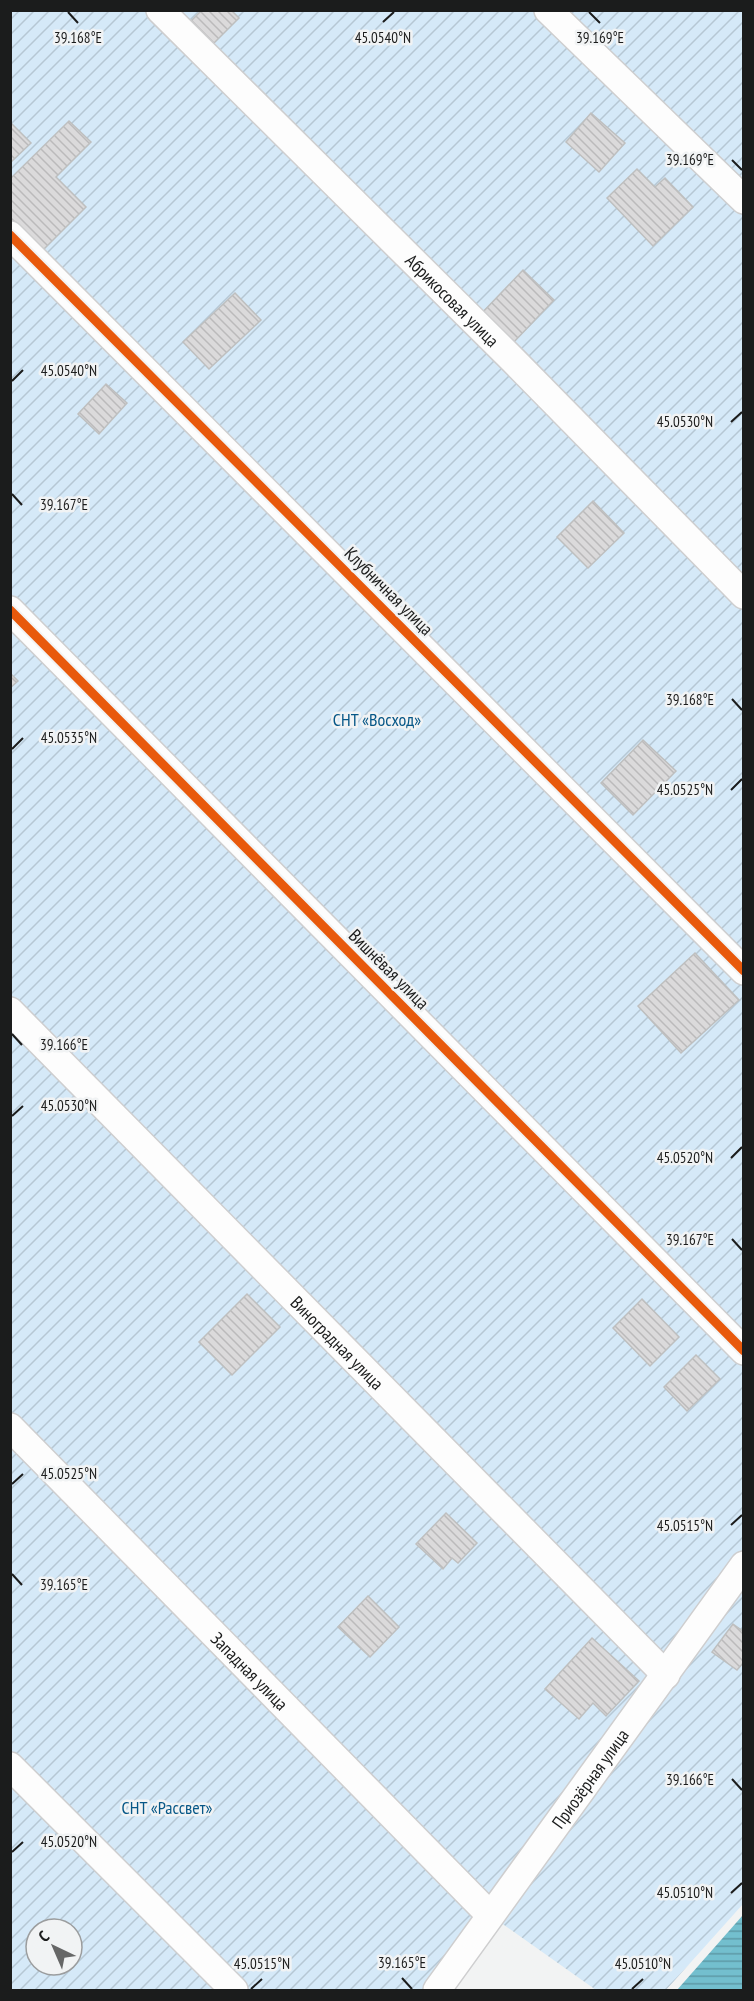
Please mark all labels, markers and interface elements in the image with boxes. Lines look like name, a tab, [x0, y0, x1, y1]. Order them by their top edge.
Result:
text: 39.168°E	[54, 28, 102, 47]
text: 45.0540°N	[355, 28, 411, 47]
text: 39.169°E	[576, 28, 624, 47]
text: 39.169°E	[666, 150, 714, 169]
street label: Абрикосовая улица	[401, 249, 504, 351]
text: 45.0540°N	[41, 361, 97, 380]
text: 45.0530°N	[657, 412, 713, 431]
text: 39.167°E	[40, 495, 88, 514]
street label: Клубничная улица	[340, 542, 438, 640]
text: 39.168°E	[666, 690, 714, 709]
park label: СНТ «Восход»	[333, 708, 421, 731]
text: 45.0535°N	[41, 728, 97, 747]
text: 45.0525°N	[657, 780, 713, 799]
street label: Вишнёвая улица	[344, 924, 434, 1014]
text: 39.166°E	[40, 1035, 88, 1054]
text: 45.0530°N	[41, 1096, 97, 1115]
text: 45.0520°N	[657, 1148, 713, 1167]
text: 39.167°E	[666, 1230, 714, 1249]
street label: Виноградная улица	[286, 1291, 389, 1394]
text: 45.0525°N	[41, 1464, 97, 1483]
text: 45.0515°N	[657, 1516, 713, 1535]
text: 39.165°E	[40, 1575, 88, 1594]
street label: Западная улица	[206, 1627, 293, 1715]
street label: Приозёрная улица	[546, 1724, 633, 1833]
text: 39.166°E	[666, 1770, 714, 1789]
park label: СНТ «Рассвет»	[122, 1796, 212, 1819]
text: 45.0520°N	[41, 1832, 97, 1851]
text: 45.0510°N	[657, 1883, 713, 1902]
north arrow	[24, 1917, 84, 1977]
text: С	[34, 1926, 54, 1946]
text: 39.165°E	[378, 1953, 426, 1972]
text: 45.0515°N	[234, 1954, 290, 1973]
text: 45.0510°N	[615, 1954, 671, 1973]

